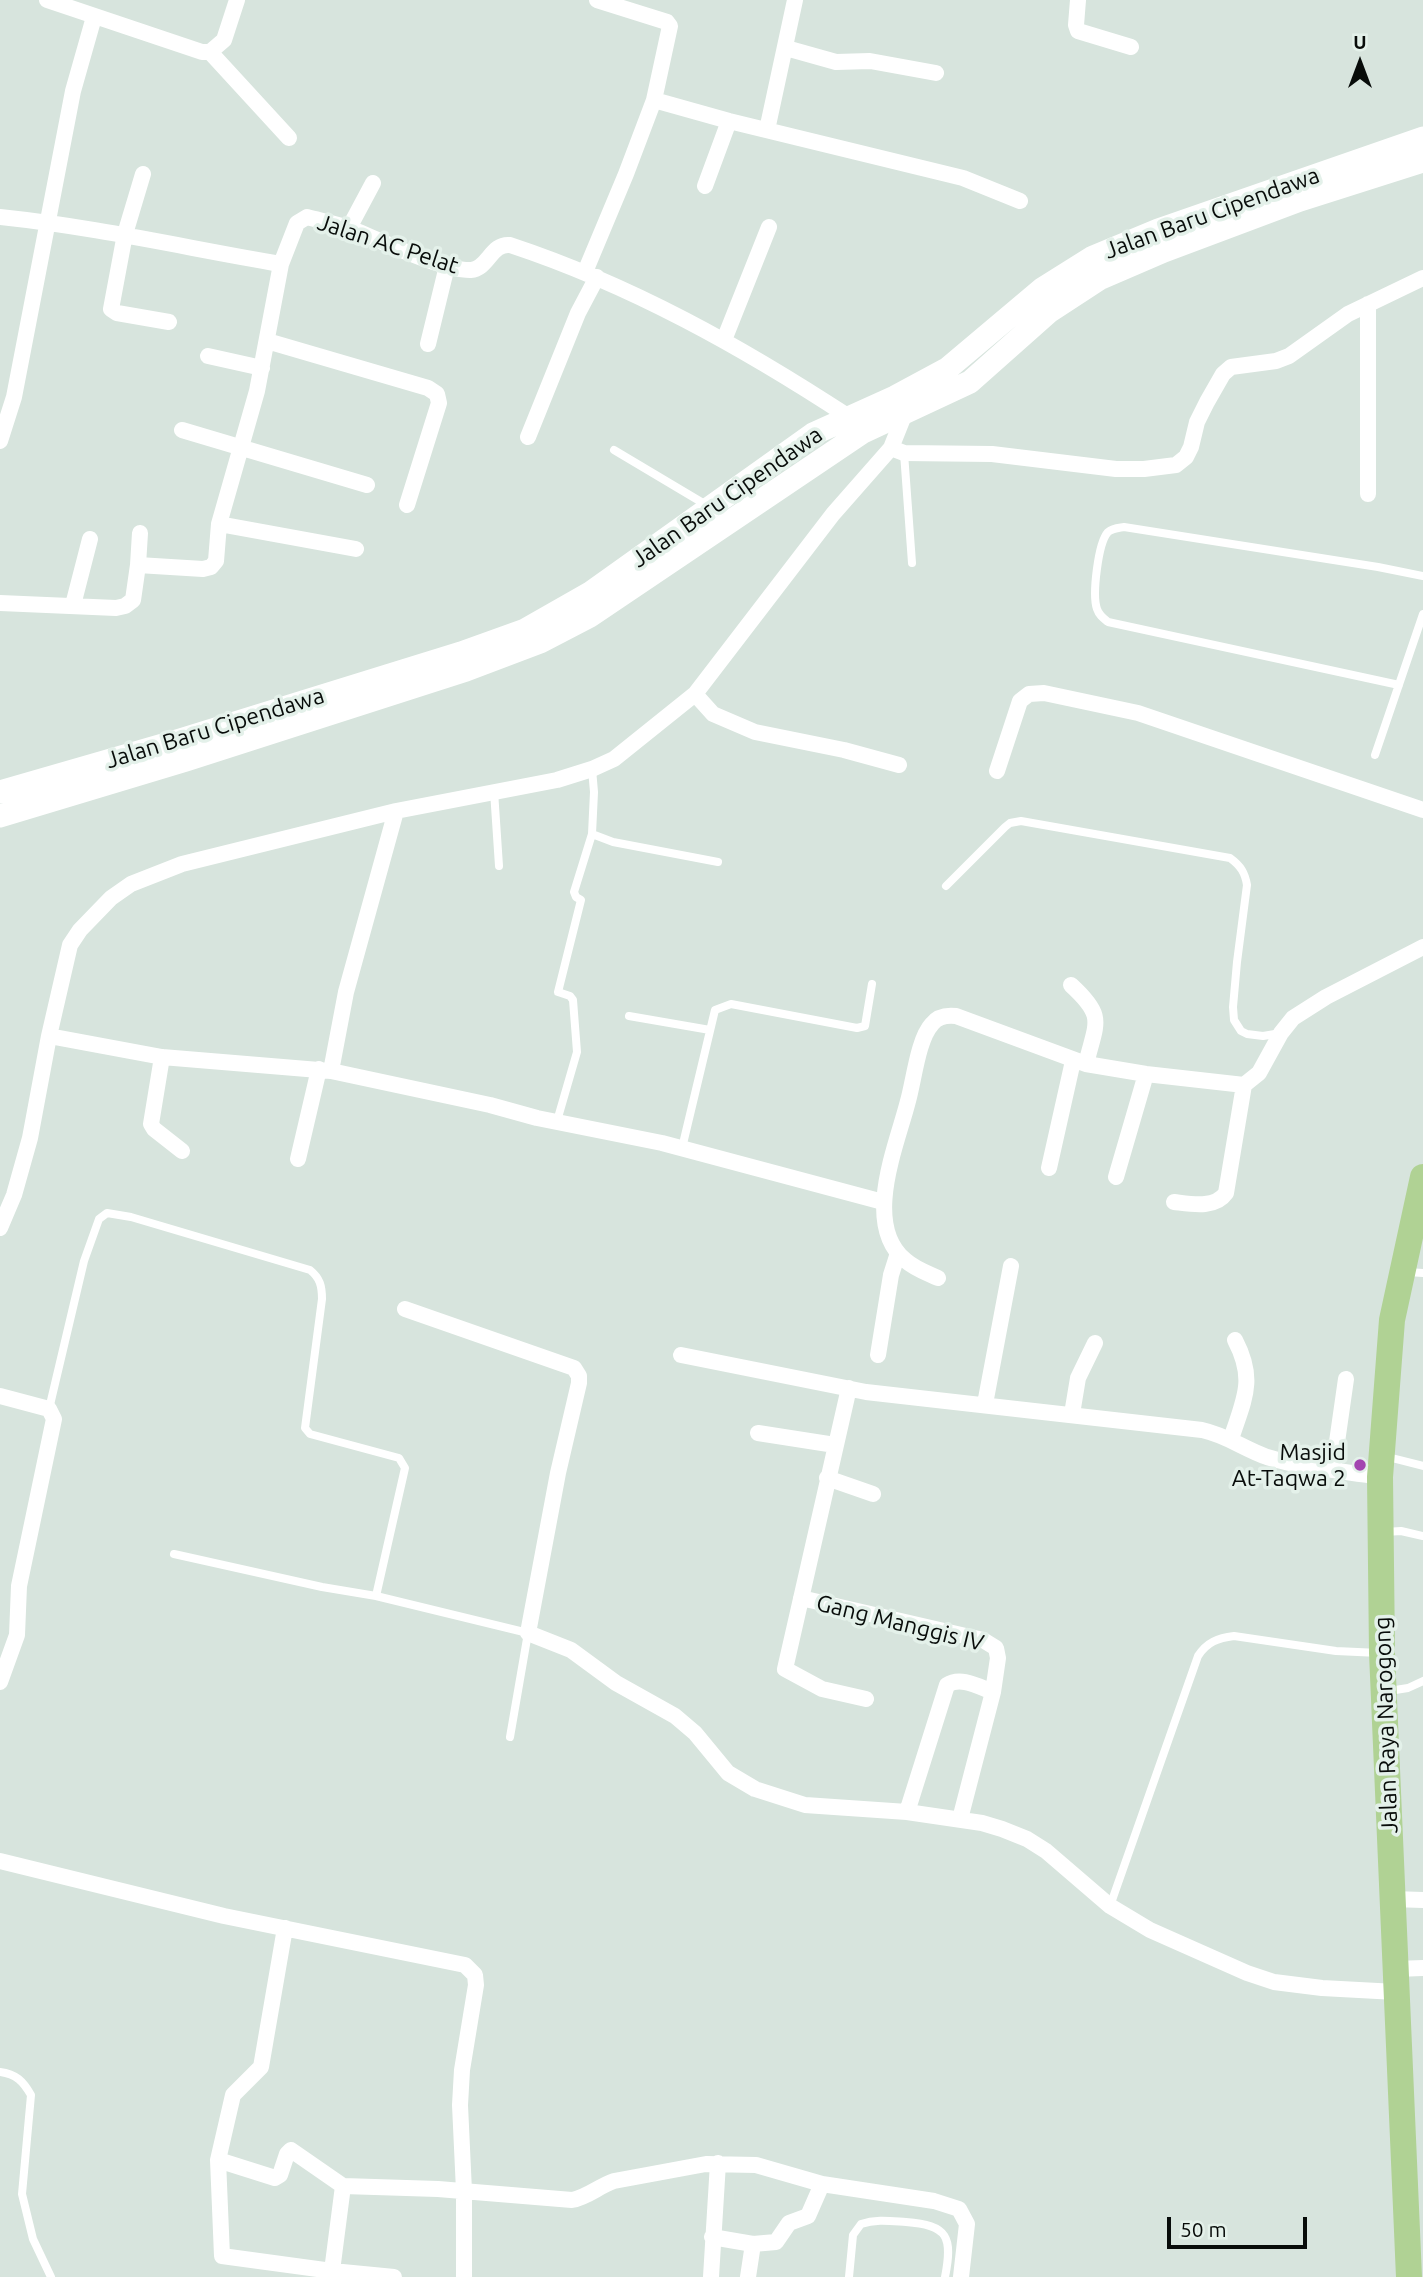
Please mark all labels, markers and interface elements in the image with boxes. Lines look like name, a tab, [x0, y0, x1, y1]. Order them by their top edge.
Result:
north arrow	[1325, 28, 1395, 98]
text: U	[1353, 31, 1367, 53]
street label: Jalan Baru Cipendawa	[1101, 161, 1323, 265]
street label: Jalan AC Pelat	[314, 208, 462, 280]
street label: Jalan Baru Cipendawa	[626, 421, 828, 573]
street label: Jalan Baru Cipendawa	[102, 682, 328, 774]
place label: Masjid At-Taqwa 2	[1232, 1438, 1346, 1492]
marker: Masjid At-Taqwa 2	[1352, 1457, 1368, 1473]
street label: Gang Manggis IV	[813, 1589, 987, 1657]
street label: Jalan Raya Narogong	[1368, 1616, 1404, 1834]
scale bar	[1171, 2204, 1311, 2248]
text: 50 m	[1180, 2217, 1227, 2241]

